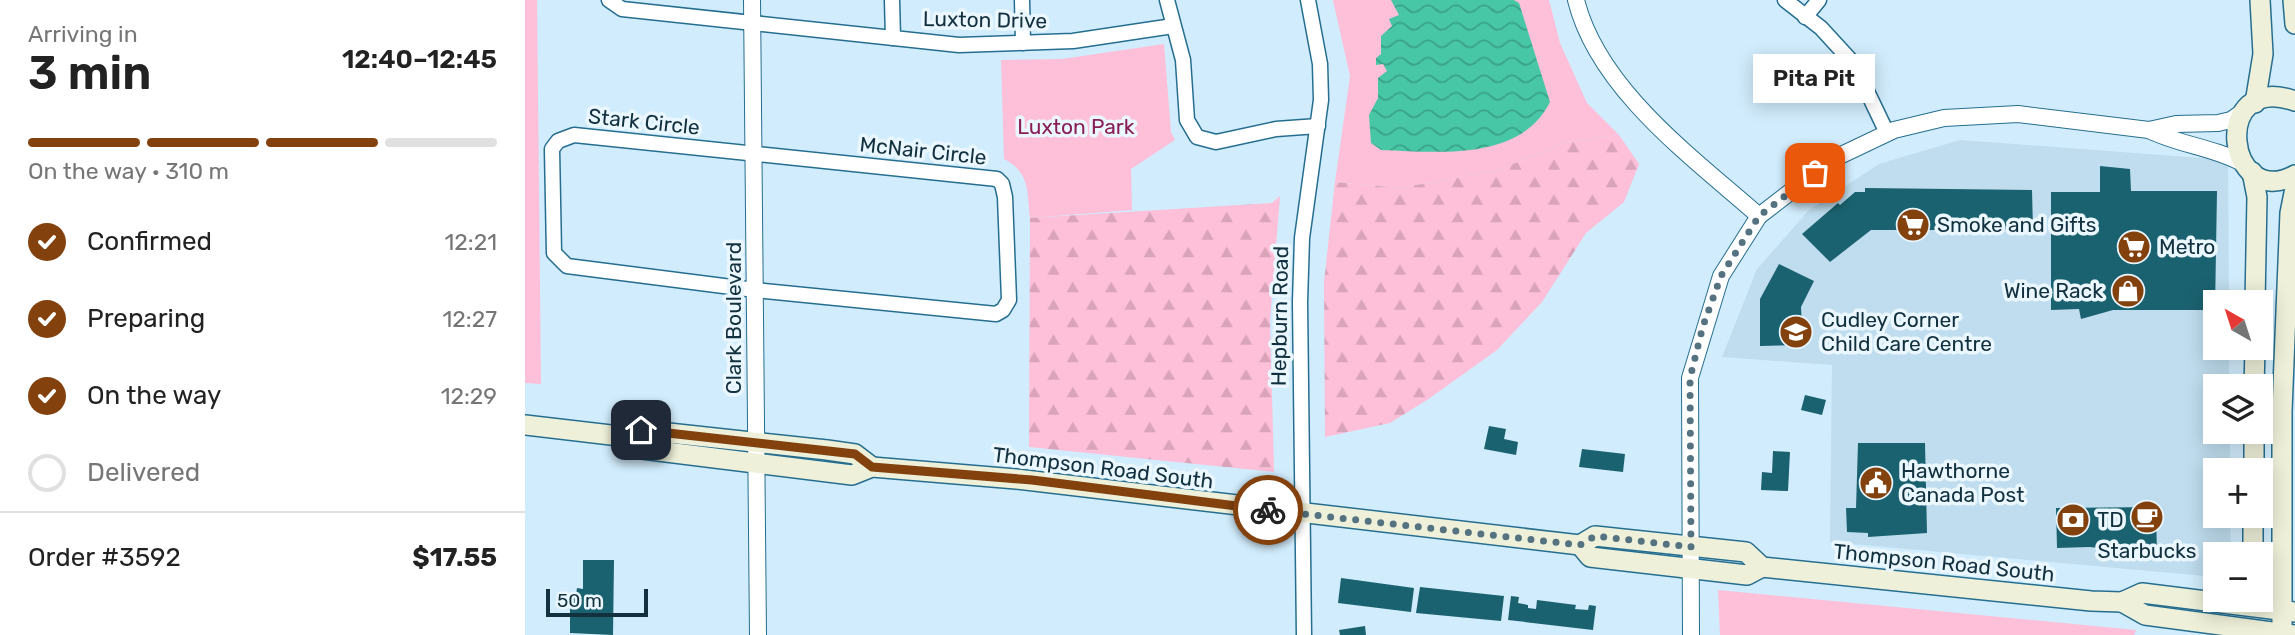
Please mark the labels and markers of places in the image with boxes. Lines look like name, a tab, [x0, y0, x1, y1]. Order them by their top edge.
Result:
callout: Pita Pit	[1754, 54, 1876, 103]
pin	[1785, 143, 1845, 203]
supermarket icon: Smoke and Gifts	[1894, 206, 1932, 244]
place label: Smoke and Gifts	[1937, 212, 2096, 237]
supermarket icon: Metro	[2115, 228, 2153, 266]
place label: Metro	[2159, 234, 2215, 259]
shop icon: Wine Rack	[2109, 272, 2147, 310]
place label: Wine Rack	[2004, 278, 2103, 303]
place label: Cudley Corner Child Care Centre	[1821, 307, 1992, 356]
school or university icon: Cudley Corner Child Care Centre	[1777, 313, 1815, 351]
pin	[611, 400, 671, 460]
place label: Hawthorne Canada Post	[1901, 458, 2024, 507]
public building icon: Hawthorne Canada Post	[1857, 464, 1895, 502]
cafe icon: Starbucks	[2128, 498, 2166, 536]
bank icon: TD	[2054, 501, 2092, 539]
place label: TD	[2097, 507, 2124, 532]
place label: Starbucks	[2098, 538, 2196, 563]

